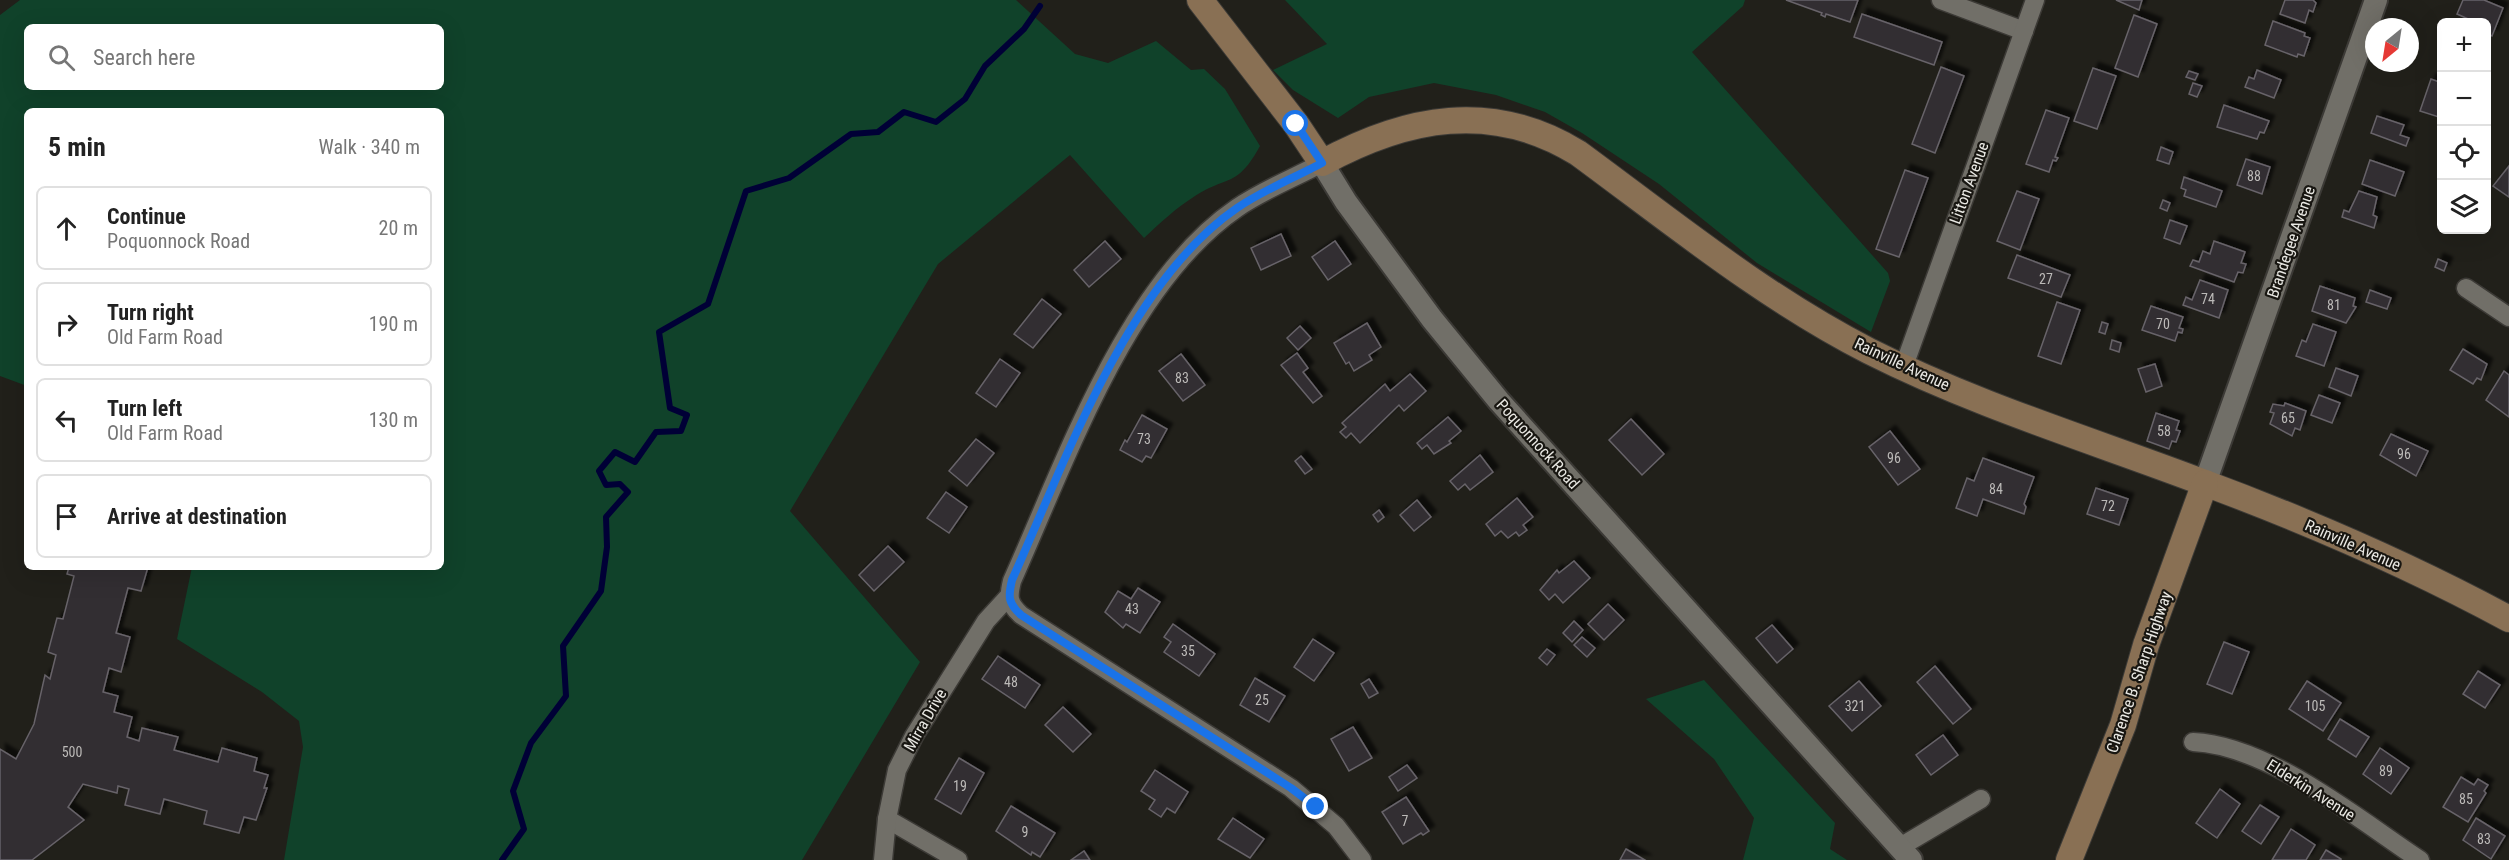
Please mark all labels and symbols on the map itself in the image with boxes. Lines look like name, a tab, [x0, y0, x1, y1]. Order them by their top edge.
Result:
north arrow	[2365, 18, 2419, 72]
route start	[1282, 110, 1308, 136]
street label: Litton Avenue	[1945, 139, 1993, 227]
house number: 88	[2247, 168, 2261, 184]
street label: Brandegee Avenue	[2263, 184, 2319, 300]
house number: 27	[2039, 271, 2053, 287]
house number: 74	[2201, 291, 2215, 307]
house number: 81	[2327, 297, 2341, 313]
house number: 70	[2156, 316, 2170, 332]
street label: Rainville Avenue	[1851, 334, 1953, 394]
house number: 83	[1175, 370, 1189, 386]
street label: Poquonnock Road	[1493, 395, 1583, 493]
house number: 65	[2281, 410, 2295, 426]
house number: 58	[2157, 423, 2171, 439]
house number: 73	[1137, 431, 1151, 447]
house number: 96	[2397, 446, 2411, 462]
house number: 96	[1887, 450, 1901, 466]
house number: 84	[1989, 481, 2003, 497]
house number: 72	[2101, 498, 2115, 514]
street label: Rainville Avenue	[2302, 515, 2404, 575]
street label: Clarence B. Sharp Highway	[2102, 588, 2176, 755]
house number: 43	[1125, 601, 1139, 617]
house number: 35	[1181, 643, 1195, 659]
house number: 48	[1004, 674, 1018, 690]
street label: Mirra Drive	[900, 686, 950, 754]
house number: 25	[1255, 692, 1269, 708]
house number: 321	[1845, 698, 1865, 714]
house number: 105	[2305, 698, 2325, 714]
house number: 500	[62, 744, 82, 760]
street label: Elderkin Avenue	[2263, 755, 2359, 825]
house number: 89	[2379, 763, 2393, 779]
house number: 19	[953, 778, 967, 794]
house number: 85	[2459, 791, 2473, 807]
route end	[1302, 793, 1328, 819]
house number: 7	[1402, 813, 1409, 829]
house number: 9	[1022, 824, 1028, 840]
house number: 83	[2477, 831, 2491, 847]

